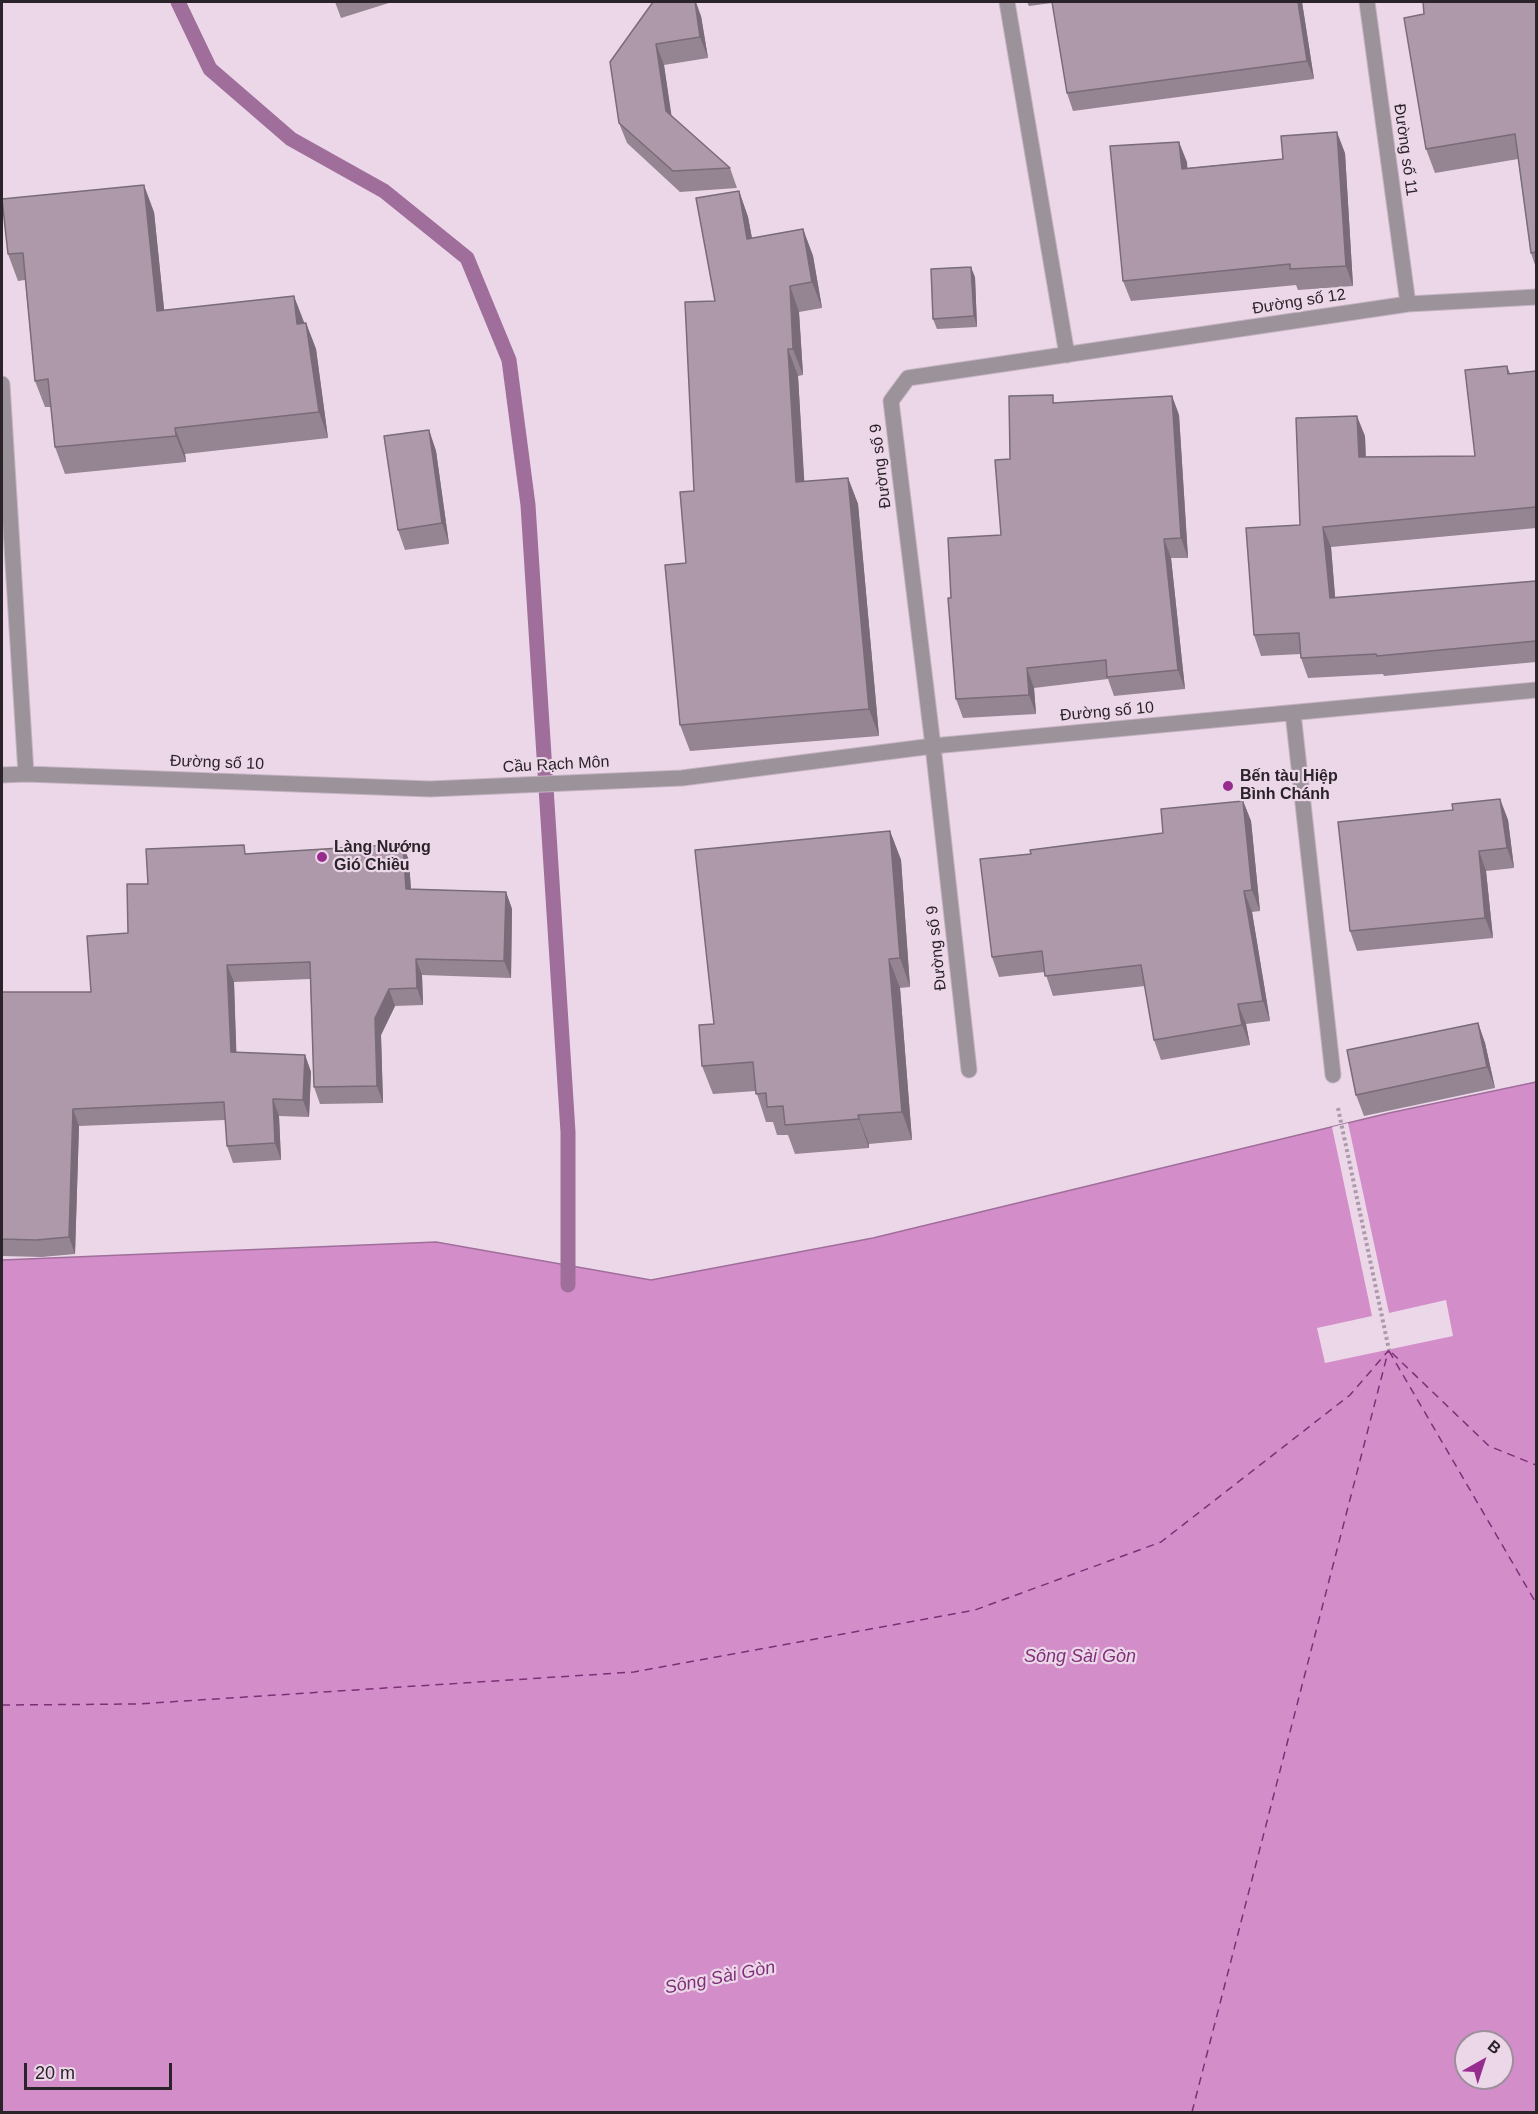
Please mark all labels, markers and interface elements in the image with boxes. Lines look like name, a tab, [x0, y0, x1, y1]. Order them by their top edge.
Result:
street label: Đường số 11	[1389, 103, 1421, 197]
street label: Đường số 12	[1251, 285, 1347, 319]
street label: Đường số 9	[866, 423, 896, 509]
street label: Đường số 10	[1059, 698, 1155, 726]
street label: Đường số 10	[170, 752, 264, 774]
street label: Cầu Rạch Môn	[502, 753, 610, 777]
place label: Bến tàu Hiệp Bình Chánh	[1240, 767, 1338, 805]
marker: Bến tàu Hiệp Bình Chánh	[1221, 779, 1235, 793]
place label: Làng Nướng Gió Chiều	[334, 838, 431, 876]
marker: Làng Nướng Gió Chiều	[315, 850, 329, 864]
street label: Đường số 9	[923, 905, 951, 991]
water label: Sông Sài Gòn	[1024, 1646, 1136, 1668]
water label: Sông Sài Gòn	[663, 1957, 777, 1999]
north arrow	[1454, 2030, 1514, 2090]
text: B	[1485, 2037, 1504, 2057]
scale bar	[27, 2051, 176, 2089]
text: 20 m	[35, 2063, 75, 2083]

